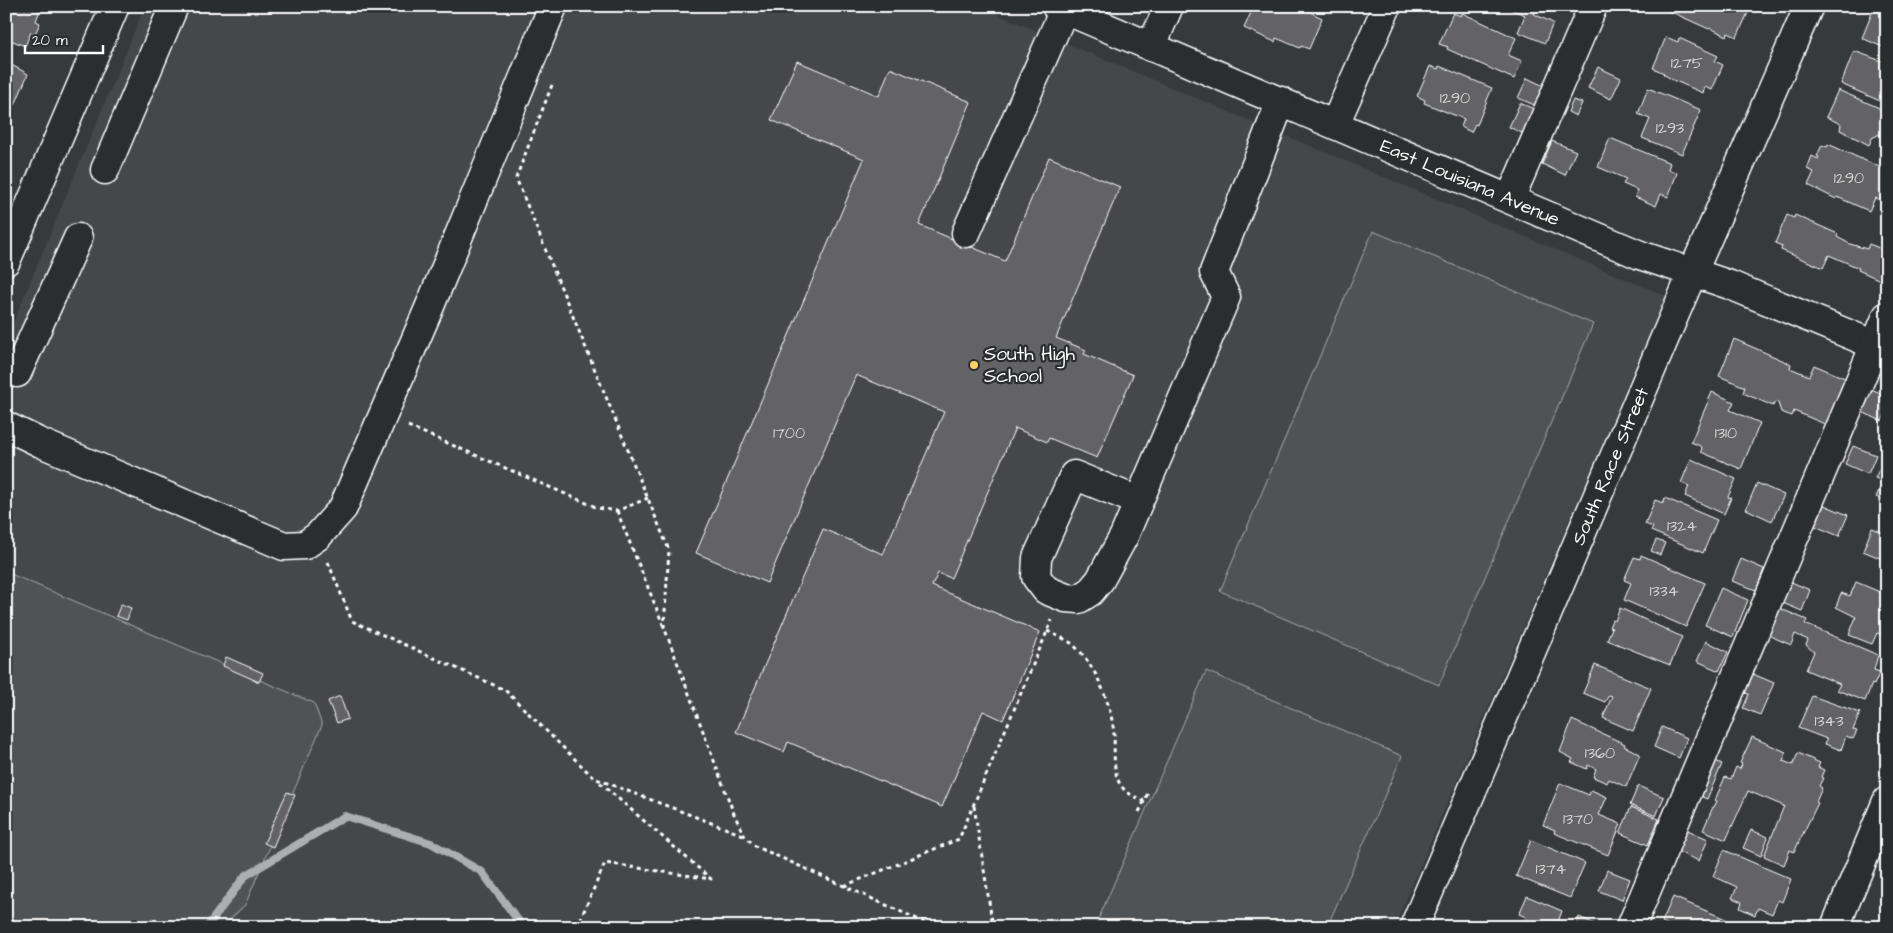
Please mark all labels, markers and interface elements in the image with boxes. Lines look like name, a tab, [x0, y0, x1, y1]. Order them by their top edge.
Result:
scale bar	[25, 22, 102, 54]
text: 20 m	[32, 30, 68, 51]
house number: 1275	[1671, 52, 1704, 74]
house number: 1290	[1440, 87, 1470, 109]
house number: 1293	[1656, 117, 1684, 139]
street label: East Louisiana Avenue	[1376, 132, 1564, 233]
house number: 1290	[1834, 167, 1864, 189]
place label: South High School	[984, 341, 1075, 390]
marker: South High School	[968, 359, 980, 371]
street label: South Race Street	[1565, 383, 1656, 549]
house number: 1700	[773, 422, 805, 444]
house number: 1310	[1715, 422, 1737, 444]
house number: 1324	[1667, 515, 1697, 537]
house number: 1334	[1649, 580, 1679, 602]
house number: 1343	[1814, 710, 1844, 732]
house number: 1360	[1585, 742, 1615, 764]
house number: 1370	[1563, 808, 1593, 830]
house number: 1374	[1536, 858, 1567, 880]

